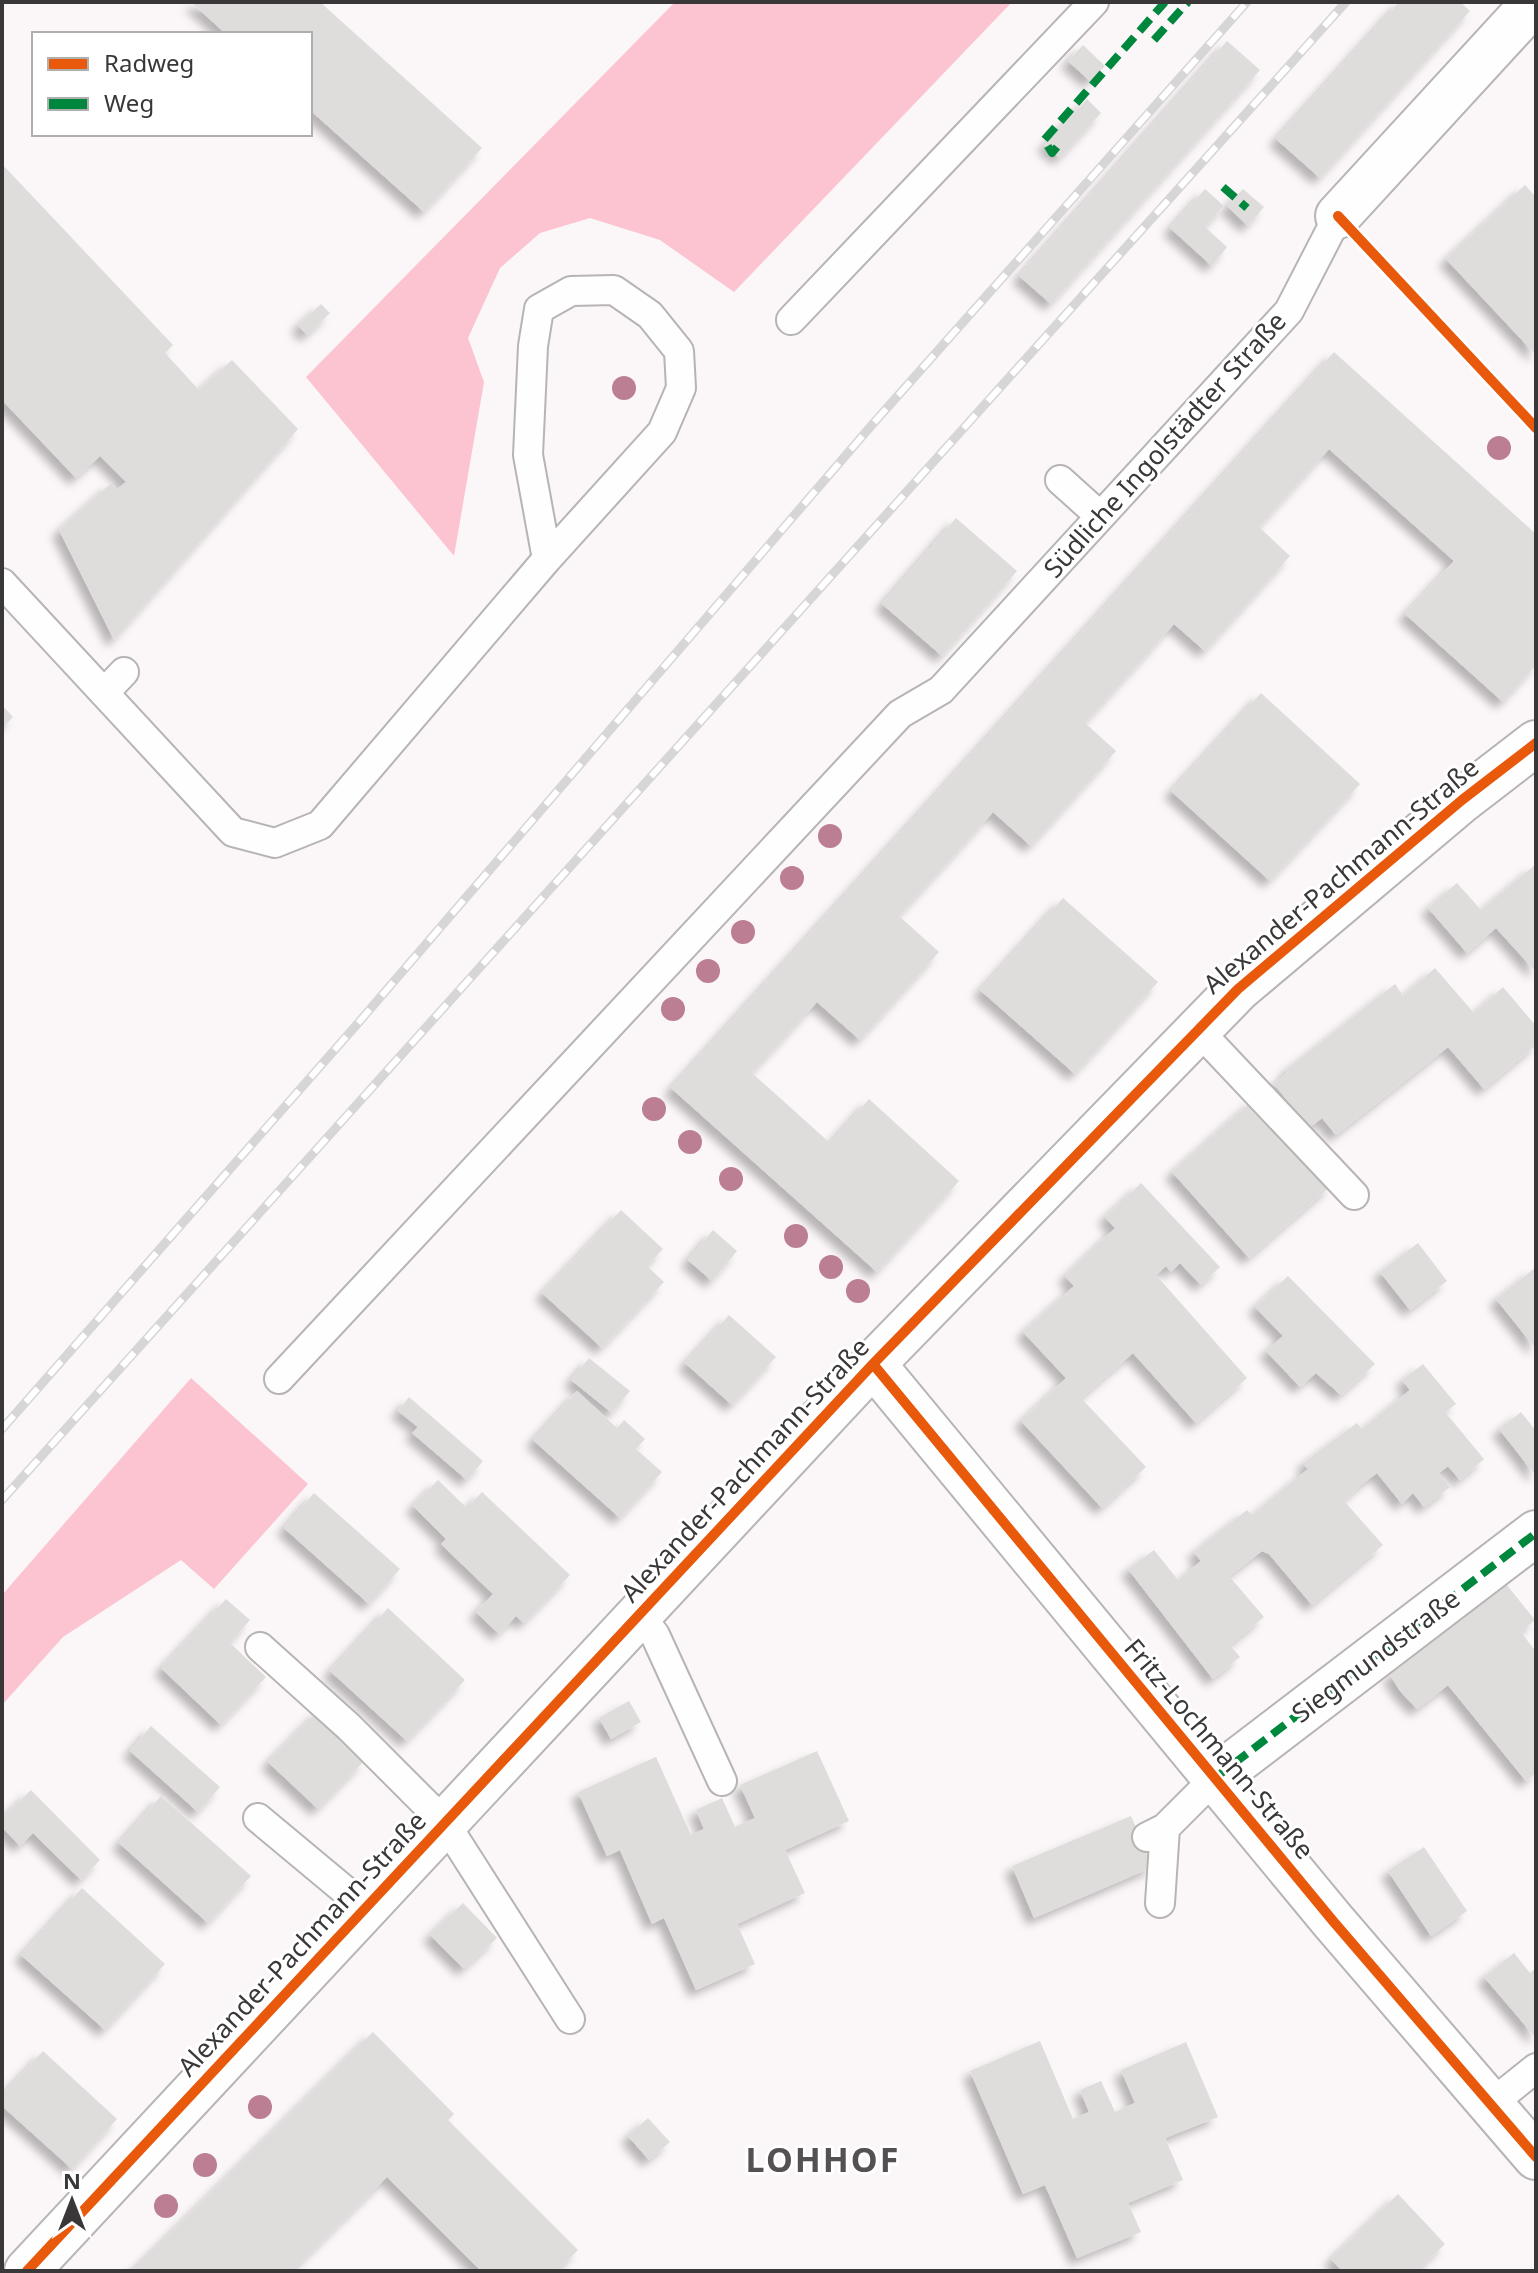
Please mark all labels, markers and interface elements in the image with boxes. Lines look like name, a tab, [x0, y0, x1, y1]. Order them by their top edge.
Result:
legend	[32, 32, 312, 136]
text: Radweg	[104, 46, 194, 79]
text: Weg	[104, 86, 154, 119]
street label: Südliche Ingolstädter Straße	[1035, 304, 1294, 585]
street label: Alexander-Pachmann-Straße	[1195, 749, 1486, 1001]
street label: Alexander-Pachmann-Straße	[612, 1329, 877, 1609]
street label: Siegmundstraße	[1284, 1580, 1467, 1730]
street label: Fritz-Lochmann-Straße	[1117, 1630, 1323, 1866]
street label: Alexander-Pachmann-Straße	[169, 1803, 434, 2083]
district label: LOHHOF	[746, 2136, 900, 2182]
north arrow	[32, 2161, 112, 2241]
text: N	[63, 2165, 81, 2195]

